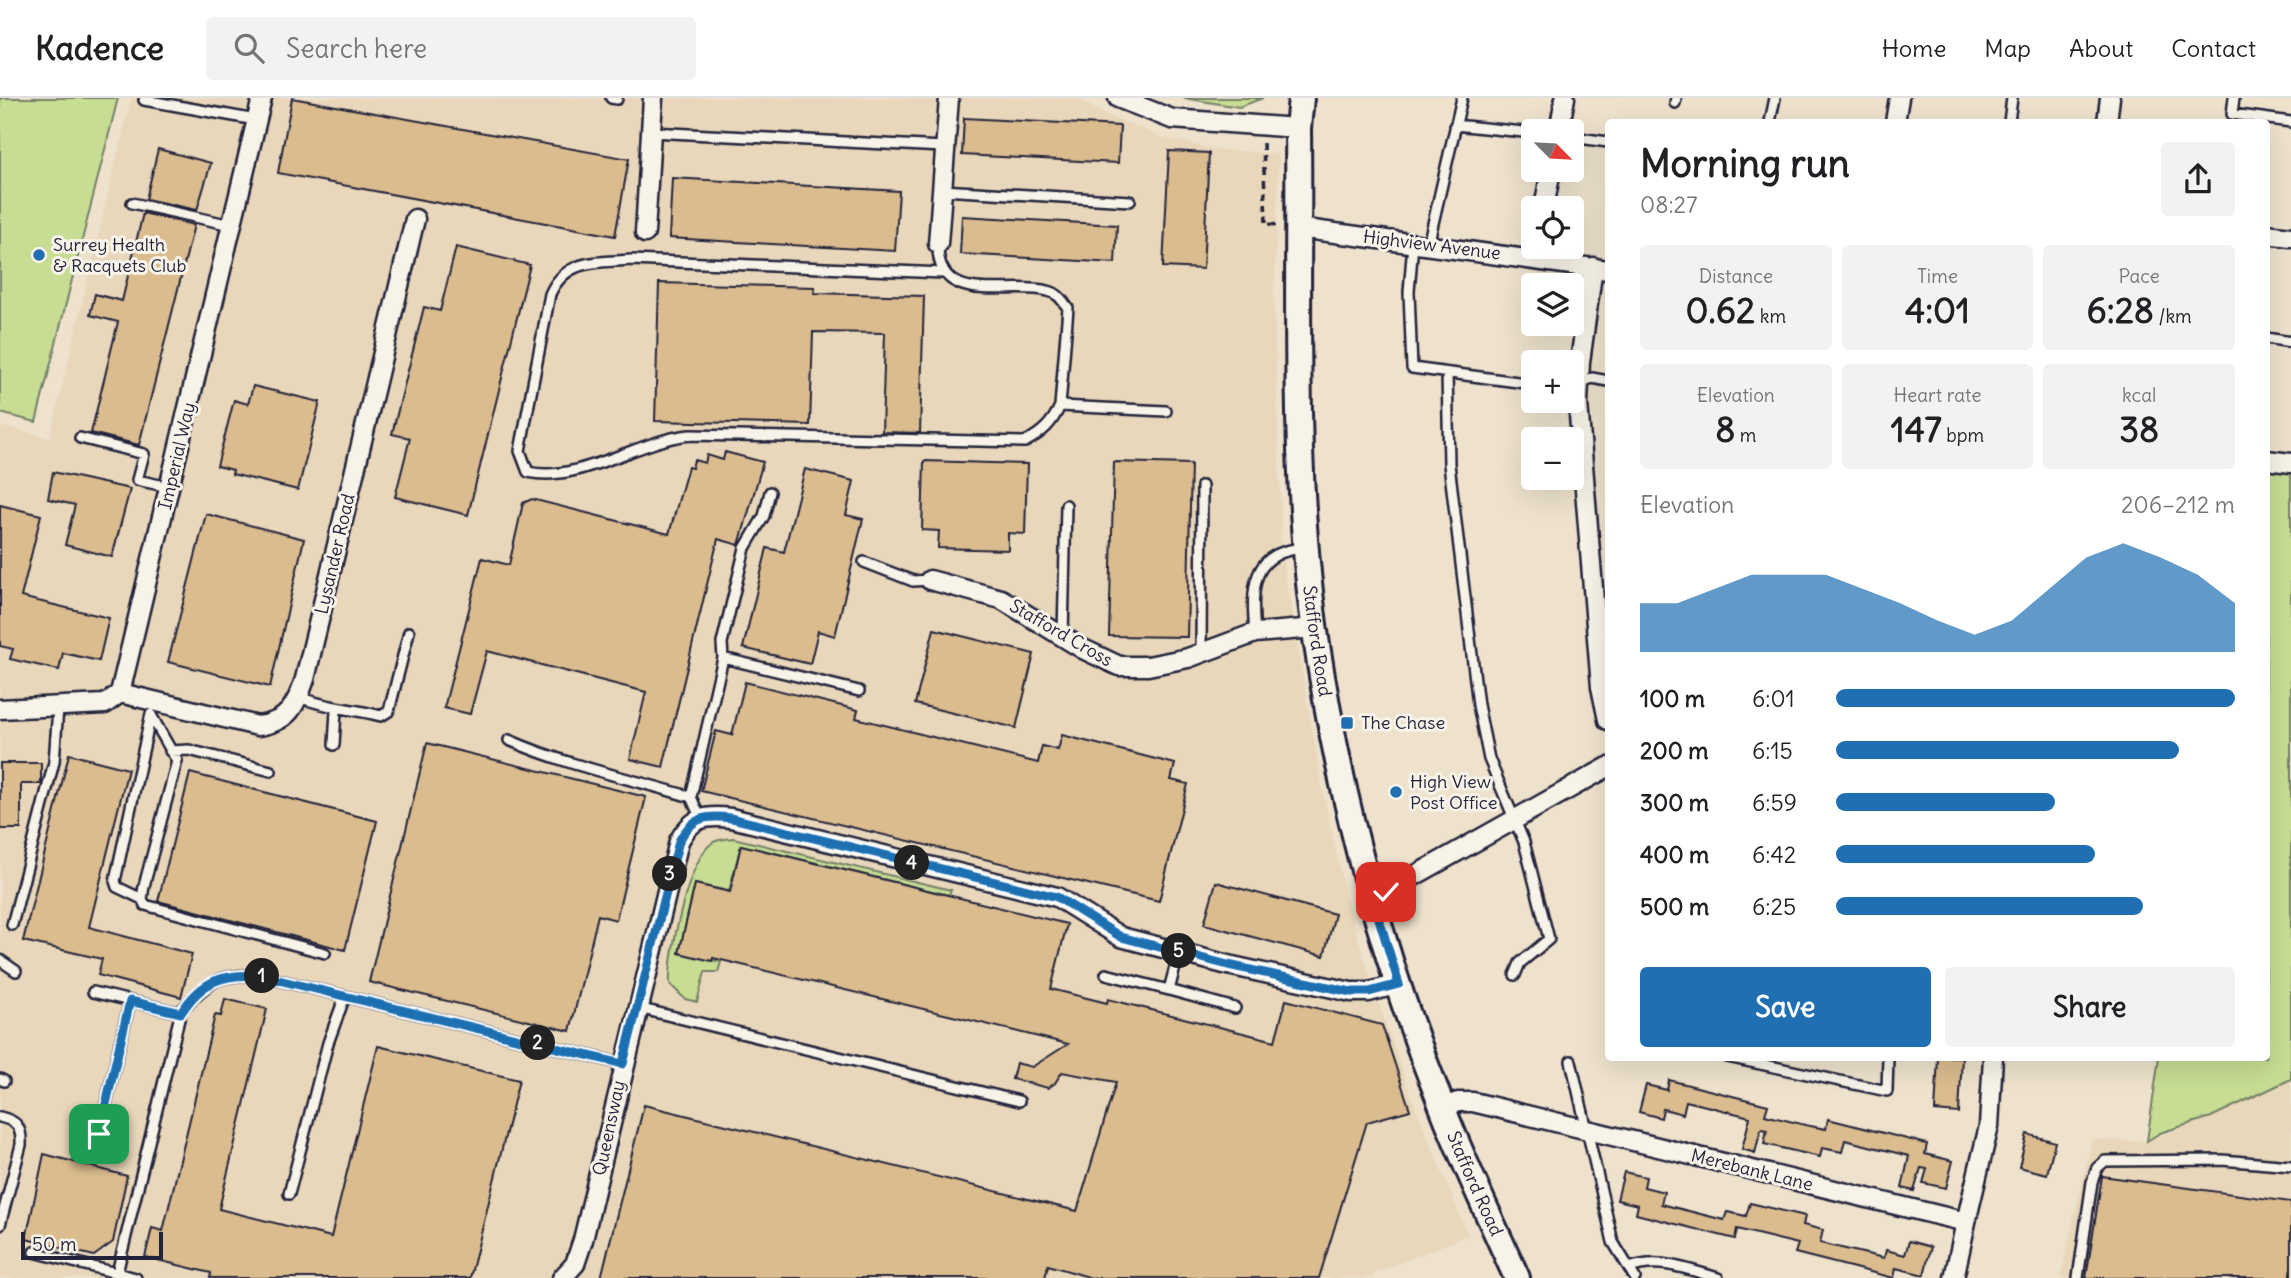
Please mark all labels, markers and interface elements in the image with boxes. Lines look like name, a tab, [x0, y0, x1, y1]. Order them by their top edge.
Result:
search box	[206, 17, 696, 80]
text: Kadence	[35, 27, 164, 69]
icon: search	[230, 29, 268, 67]
text: Search here	[286, 32, 427, 65]
text: Home	[1882, 33, 1946, 63]
text: Map	[1984, 33, 2031, 63]
text: About	[2069, 33, 2133, 63]
text: Contact	[2171, 33, 2256, 63]
north arrow	[1521, 119, 1584, 182]
map controls	[1521, 119, 1584, 490]
text: Morning run	[1640, 140, 1850, 187]
button: share	[2161, 142, 2235, 216]
text: 08:27	[1640, 190, 1697, 219]
button: locate	[1521, 196, 1584, 259]
street label: Highview Avenue	[1362, 225, 1502, 264]
place label: Surrey Health & Racquets Club	[53, 233, 187, 277]
marker: Surrey Health & Racquets Club	[31, 247, 47, 263]
text: Distance	[1699, 264, 1773, 288]
text: Time	[1917, 264, 1958, 288]
text: Pace	[2119, 264, 2160, 288]
button: layers	[1521, 273, 1584, 336]
text: 0.62	[1686, 288, 1755, 332]
text: 4:01	[1905, 288, 1970, 332]
text: 6:28	[2087, 288, 2154, 332]
text: km	[1755, 304, 1786, 328]
text: /km	[2154, 304, 2192, 328]
button: +	[1521, 350, 1584, 413]
text: Elevation	[1697, 383, 1775, 407]
text: Heart rate	[1893, 383, 1982, 407]
text: kcal	[2122, 383, 2156, 407]
street label: Imperial Way	[153, 400, 200, 512]
text: 8	[1715, 407, 1735, 451]
text: 147	[1891, 407, 1942, 451]
text: 38	[2119, 407, 2159, 451]
text: m	[1735, 423, 1757, 447]
text: bpm	[1942, 423, 1984, 447]
button: −	[1521, 427, 1584, 490]
text: Elevation	[1640, 490, 1734, 519]
text: 206–212 m	[2121, 490, 2235, 519]
street label: Lysander Road	[310, 491, 360, 616]
street label: Stafford Road	[1298, 584, 1337, 699]
street label: Stafford Cross	[1006, 594, 1117, 671]
text: 100 m	[1640, 684, 1705, 713]
text: 6:01	[1752, 684, 1795, 713]
place label: The Chase	[1361, 711, 1445, 734]
marker: The Chase	[1339, 715, 1355, 731]
text: 200 m	[1640, 736, 1709, 765]
text: 6:15	[1752, 736, 1793, 765]
place label: High View Post Office	[1410, 770, 1497, 814]
marker: High View Post Office	[1388, 784, 1404, 800]
text: 300 m	[1640, 788, 1709, 817]
text: 6:59	[1752, 788, 1797, 817]
text: 400 m	[1640, 840, 1709, 869]
text: 6:42	[1752, 840, 1796, 869]
pin: 4	[894, 846, 930, 880]
text: 4	[906, 850, 917, 874]
pin: 3	[652, 856, 688, 892]
text: 3	[664, 861, 675, 885]
pin	[1356, 862, 1416, 922]
icon: check	[1367, 873, 1405, 911]
text: 500 m	[1640, 892, 1709, 921]
text: 6:25	[1752, 892, 1796, 921]
pin: 5	[1162, 934, 1196, 968]
text: 5	[1173, 938, 1184, 962]
pin: 1	[244, 958, 280, 994]
text: 1	[258, 963, 265, 987]
button: Save	[1640, 967, 1931, 1047]
button: Share	[1945, 967, 2235, 1047]
pin: 2	[520, 1026, 556, 1060]
text: 2	[532, 1030, 543, 1054]
street label: Queensway	[587, 1078, 630, 1178]
pin	[69, 1104, 129, 1164]
icon: arrive	[80, 1115, 118, 1153]
street label: Stafford Road	[1442, 1128, 1509, 1240]
street label: Merebank Lane	[1689, 1143, 1815, 1196]
scale bar	[21, 1229, 163, 1261]
text: 50 m	[32, 1232, 77, 1256]

